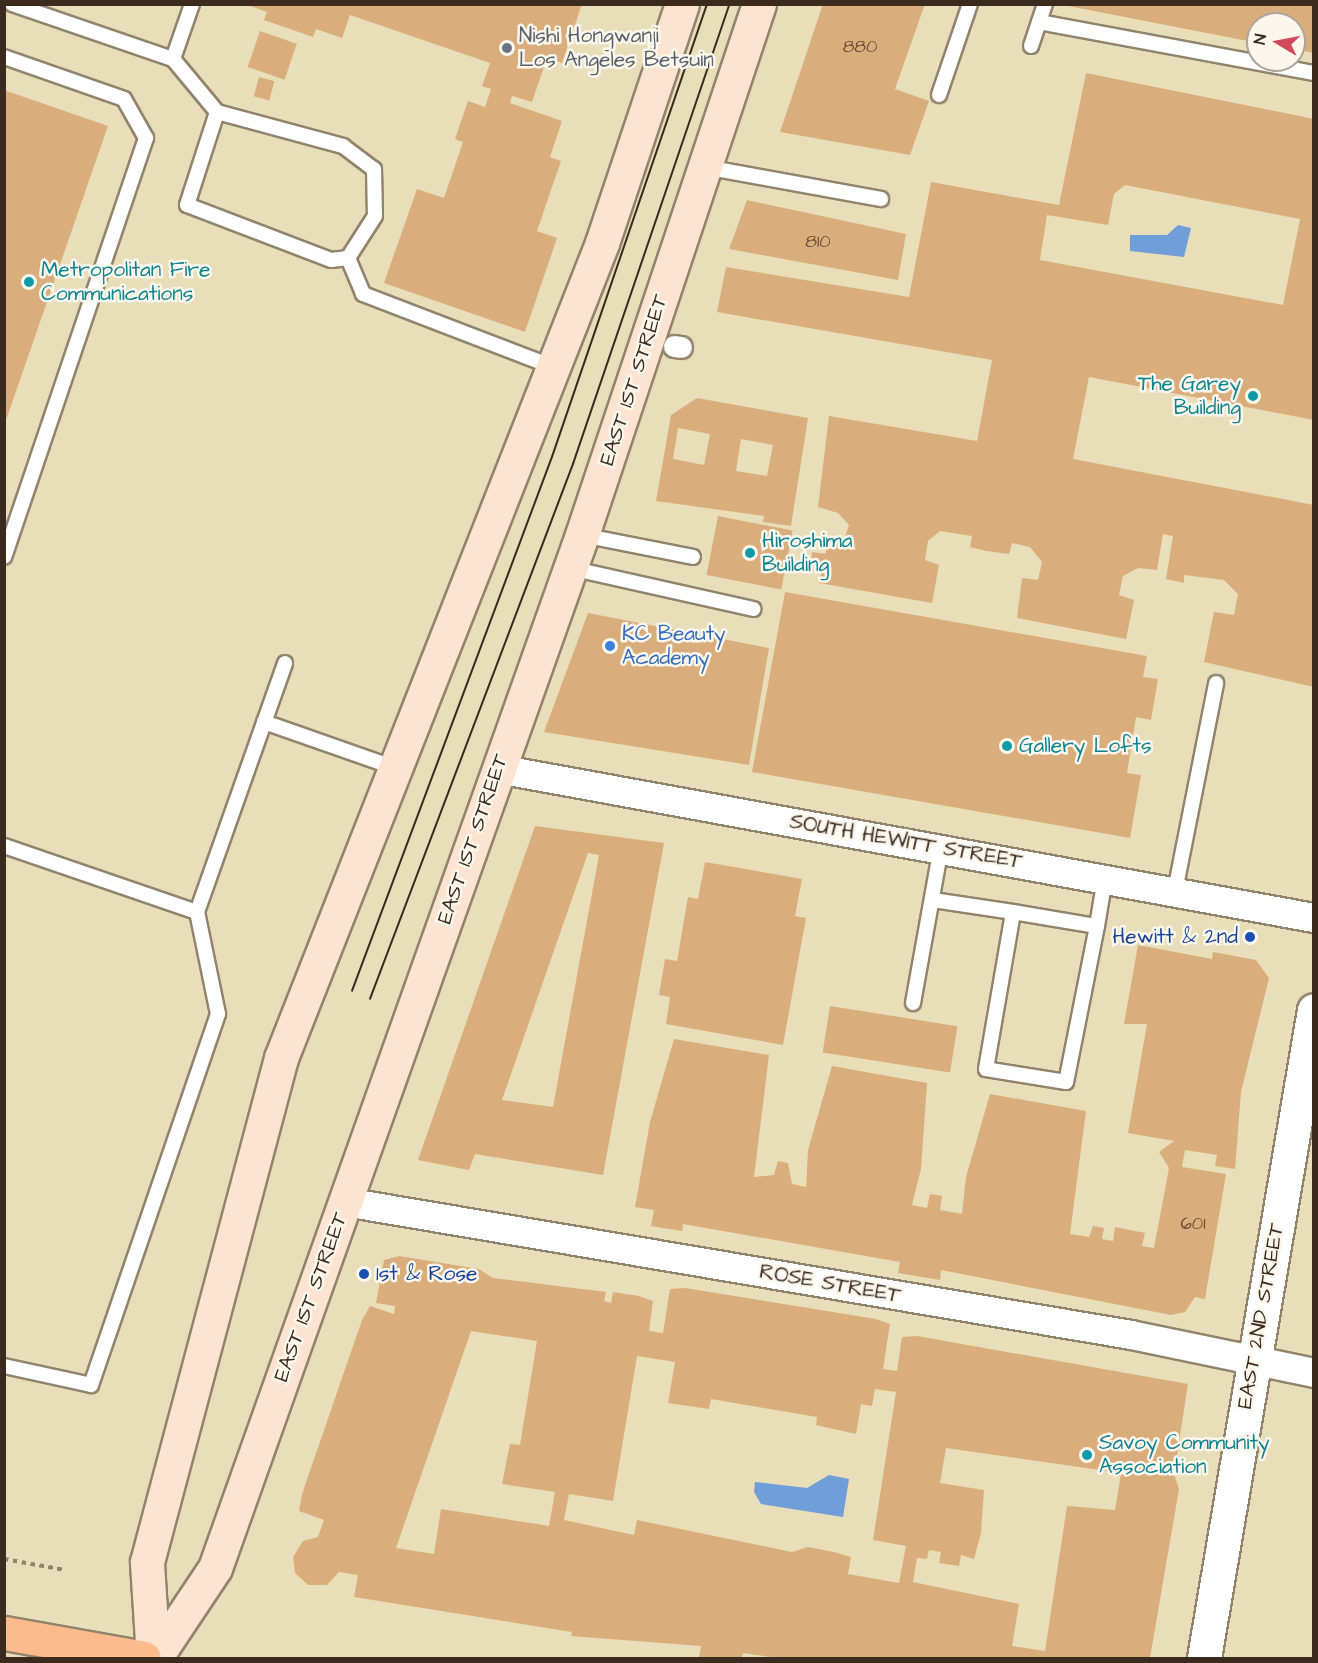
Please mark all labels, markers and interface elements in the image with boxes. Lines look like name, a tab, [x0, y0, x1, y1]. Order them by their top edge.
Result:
north arrow	[1246, 12, 1306, 72]
place label: Nishi Hongwanji Los Angeles Betsuin	[519, 23, 714, 73]
text: N	[1249, 32, 1272, 46]
house number: 880	[843, 36, 877, 58]
marker: Nishi Hongwanji Los Angeles Betsuin	[500, 41, 514, 55]
house number: 810	[805, 231, 831, 253]
place label: Metropolitan Fire Communications	[41, 257, 210, 307]
marker: Metropolitan Fire Communications	[22, 275, 36, 289]
street label: EAST 1ST STREET	[595, 291, 673, 469]
place label: The Garey Building	[1138, 371, 1241, 421]
marker: The Garey Building	[1246, 389, 1260, 403]
place label: Hiroshima Building	[762, 528, 852, 578]
marker: Hiroshima Building	[743, 546, 757, 560]
place label: KC Beauty Academy	[622, 621, 726, 671]
marker: KC Beauty Academy	[603, 639, 617, 653]
place label: Gallery Lofts	[1019, 733, 1152, 759]
marker: Gallery Lofts	[1000, 739, 1014, 753]
street label: EAST 1ST STREET	[432, 751, 514, 927]
street label: SOUTH HEWITT STREET	[788, 809, 1024, 875]
place label: Hewitt & 2nd	[1113, 924, 1238, 950]
marker: Hewitt & 2nd	[1243, 930, 1257, 944]
street label: EAST 1ST STREET	[269, 1209, 353, 1385]
house number: 601	[1181, 1213, 1205, 1235]
street label: EAST 2ND STREET	[1232, 1221, 1290, 1411]
street label: ROSE STREET	[757, 1259, 903, 1309]
place label: 1st & Rose	[376, 1261, 477, 1287]
marker: 1st & Rose	[357, 1267, 371, 1281]
place label: Savoy Community Association	[1099, 1430, 1270, 1480]
marker: Savoy Community Association	[1080, 1448, 1094, 1462]

